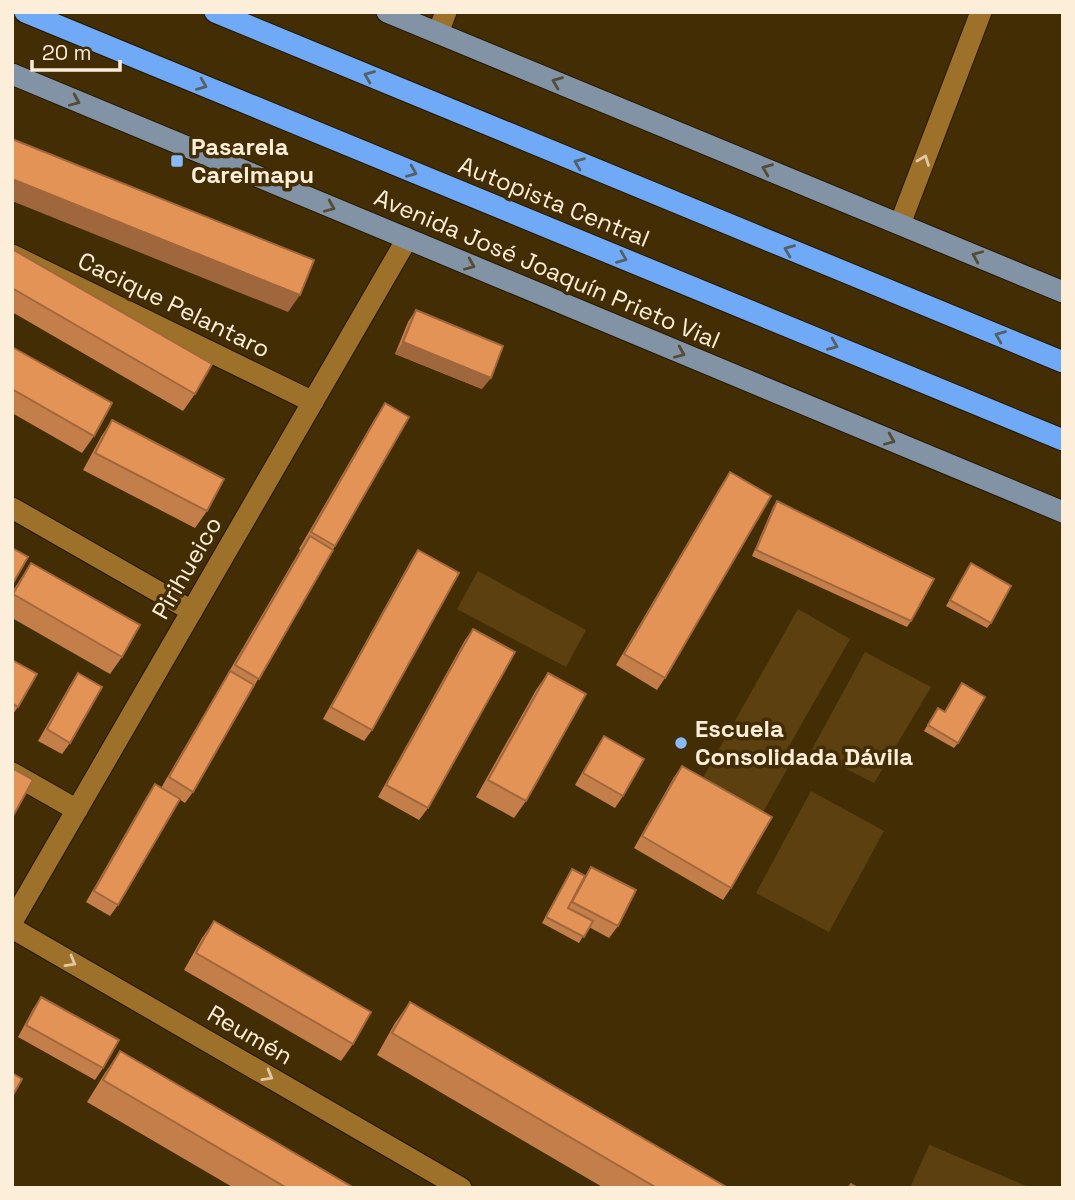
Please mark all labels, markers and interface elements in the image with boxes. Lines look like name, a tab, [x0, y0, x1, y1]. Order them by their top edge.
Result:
scale bar	[32, 28, 119, 72]
text: 20 m	[42, 39, 92, 66]
one-way arrow	[364, 70, 376, 84]
one-way arrow	[194, 77, 207, 91]
one-way arrow	[551, 77, 563, 91]
one-way arrow	[68, 93, 81, 107]
place label: Pasarela Carelmapu	[191, 131, 314, 190]
street label: Autopista Central	[454, 149, 654, 254]
marker: Pasarela Carelmapu	[169, 153, 185, 169]
one-way arrow	[915, 155, 929, 167]
one-way arrow	[574, 157, 586, 171]
one-way arrow	[405, 163, 417, 177]
one-way arrow	[762, 164, 774, 178]
street label: Avenida José Joaquín Prieto Vial	[370, 182, 725, 356]
one-way arrow	[324, 199, 336, 213]
one-way arrow	[784, 244, 796, 258]
street label: Cacique Pelantaro	[73, 245, 275, 365]
one-way arrow	[616, 250, 628, 264]
one-way arrow	[972, 251, 984, 265]
one-way arrow	[463, 257, 475, 271]
one-way arrow	[994, 331, 1006, 345]
one-way arrow	[825, 337, 838, 351]
one-way arrow	[672, 345, 685, 359]
one-way arrow	[883, 432, 895, 446]
street label: Pirihueico	[145, 511, 228, 625]
place label: Escuela Consolidada Dávila	[695, 713, 913, 772]
marker: Escuela Consolidada Dávila	[673, 735, 689, 751]
one-way arrow	[64, 954, 77, 967]
street label: Reumén	[202, 998, 299, 1071]
one-way arrow	[261, 1068, 274, 1081]

